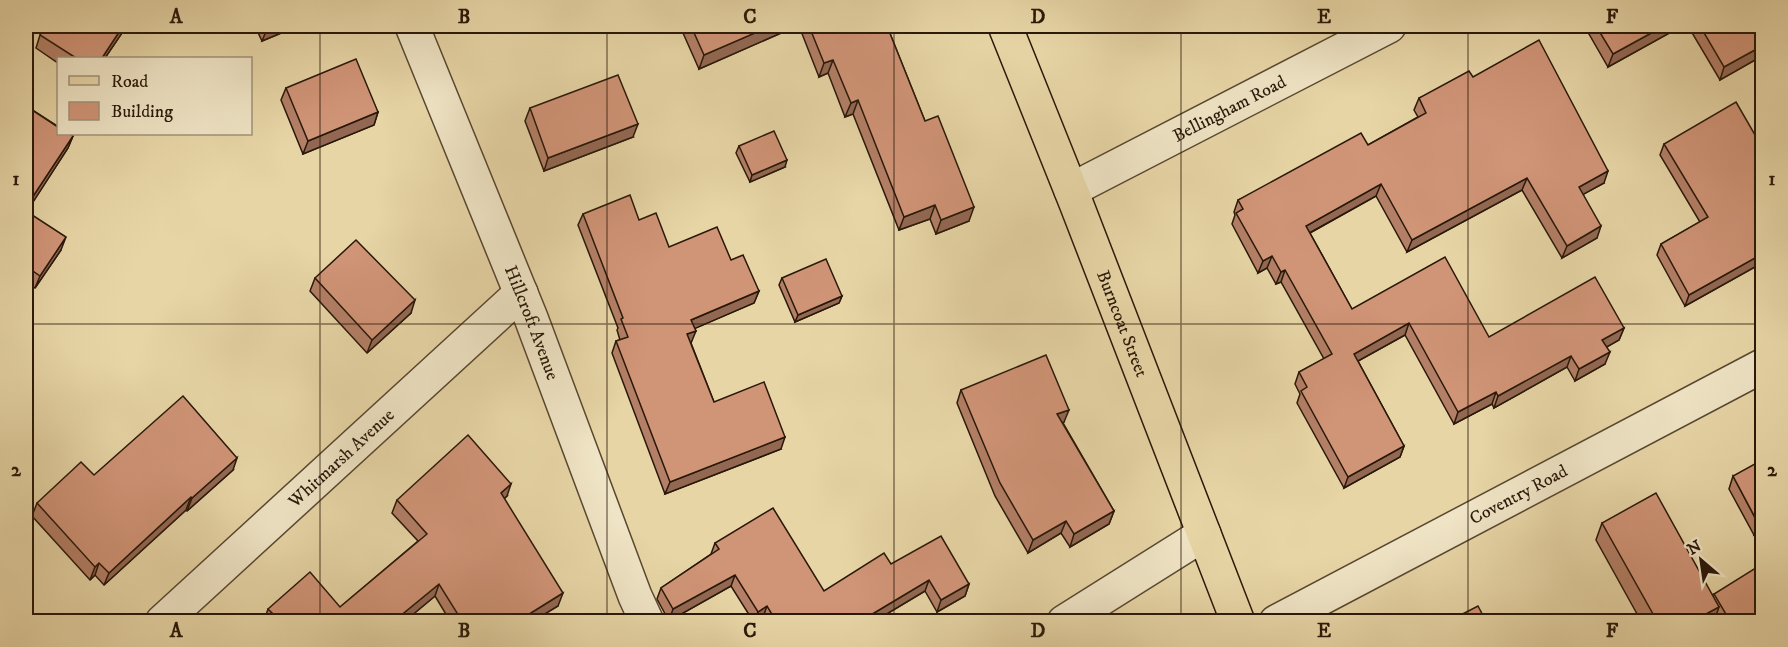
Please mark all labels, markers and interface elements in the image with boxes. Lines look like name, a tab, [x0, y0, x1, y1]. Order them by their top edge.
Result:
text: A	[169, 5, 184, 30]
text: B	[458, 5, 470, 30]
text: C	[743, 5, 757, 30]
text: D	[1031, 5, 1046, 30]
text: E	[1317, 5, 1331, 30]
text: F	[1606, 5, 1619, 30]
legend	[57, 57, 252, 135]
text: Road	[111, 71, 148, 93]
street label: Bellingham Road	[1169, 71, 1290, 148]
text: Building	[111, 101, 173, 123]
text: 1	[12, 167, 20, 192]
text: 1	[1768, 167, 1776, 192]
street label: Hillcroft Avenue	[499, 263, 563, 383]
street label: Burncoat Street	[1091, 267, 1152, 381]
street label: Whitmarsh Avenue	[284, 405, 399, 513]
text: 2	[11, 458, 22, 483]
text: 2	[1767, 458, 1778, 483]
street label: Coventry Road	[1466, 460, 1572, 530]
north arrow	[1671, 530, 1731, 590]
text: N	[1684, 536, 1705, 560]
text: A	[169, 619, 184, 644]
text: B	[458, 619, 470, 644]
text: C	[743, 619, 757, 644]
text: D	[1031, 619, 1046, 644]
text: E	[1317, 619, 1331, 644]
text: F	[1606, 619, 1619, 644]

